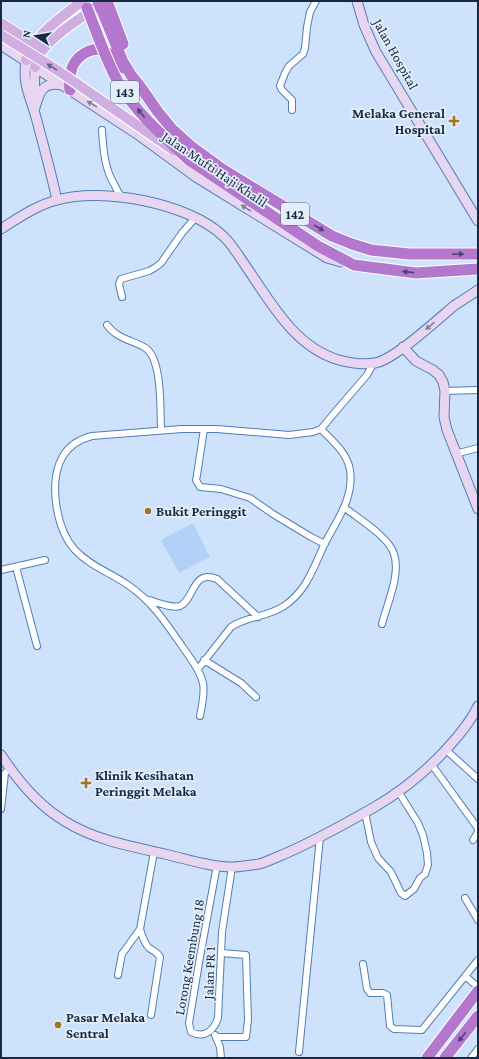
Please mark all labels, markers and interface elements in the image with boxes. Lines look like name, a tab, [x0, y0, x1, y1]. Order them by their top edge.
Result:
street label: Jalan Hospital	[369, 14, 422, 92]
north arrow	[16, 16, 56, 56]
text: N	[20, 29, 33, 39]
one-way arrow	[47, 63, 57, 71]
road number: 143	[111, 81, 139, 103]
one-way arrow	[87, 100, 97, 108]
place label: Melaka General Hospital	[352, 105, 445, 137]
one-way arrow	[137, 107, 145, 118]
marker: Melaka General Hospital	[448, 115, 460, 127]
street label: Jalan Mufti Haji Khalil	[157, 127, 271, 211]
road number: 142	[281, 203, 309, 225]
one-way arrow	[241, 204, 251, 212]
one-way arrow	[313, 225, 325, 232]
one-way arrow	[452, 251, 465, 257]
one-way arrow	[402, 269, 414, 275]
one-way arrow	[425, 321, 435, 330]
place label: Bukit Peringgit	[156, 503, 248, 519]
marker: Bukit Peringgit	[143, 506, 153, 516]
place label: Klinik Kesihatan Peringgit Melaka	[95, 767, 197, 799]
marker: Klinik Kesihatan Peringgit Melaka	[80, 777, 92, 789]
street label: Lorong Keembung 18	[171, 898, 207, 1016]
street label: Jalan PR 1	[200, 946, 218, 1002]
place label: Pasar Melaka Sentral	[66, 1009, 145, 1041]
marker: Pasar Melaka Sentral	[53, 1020, 63, 1030]
one-way arrow	[457, 1032, 466, 1043]

